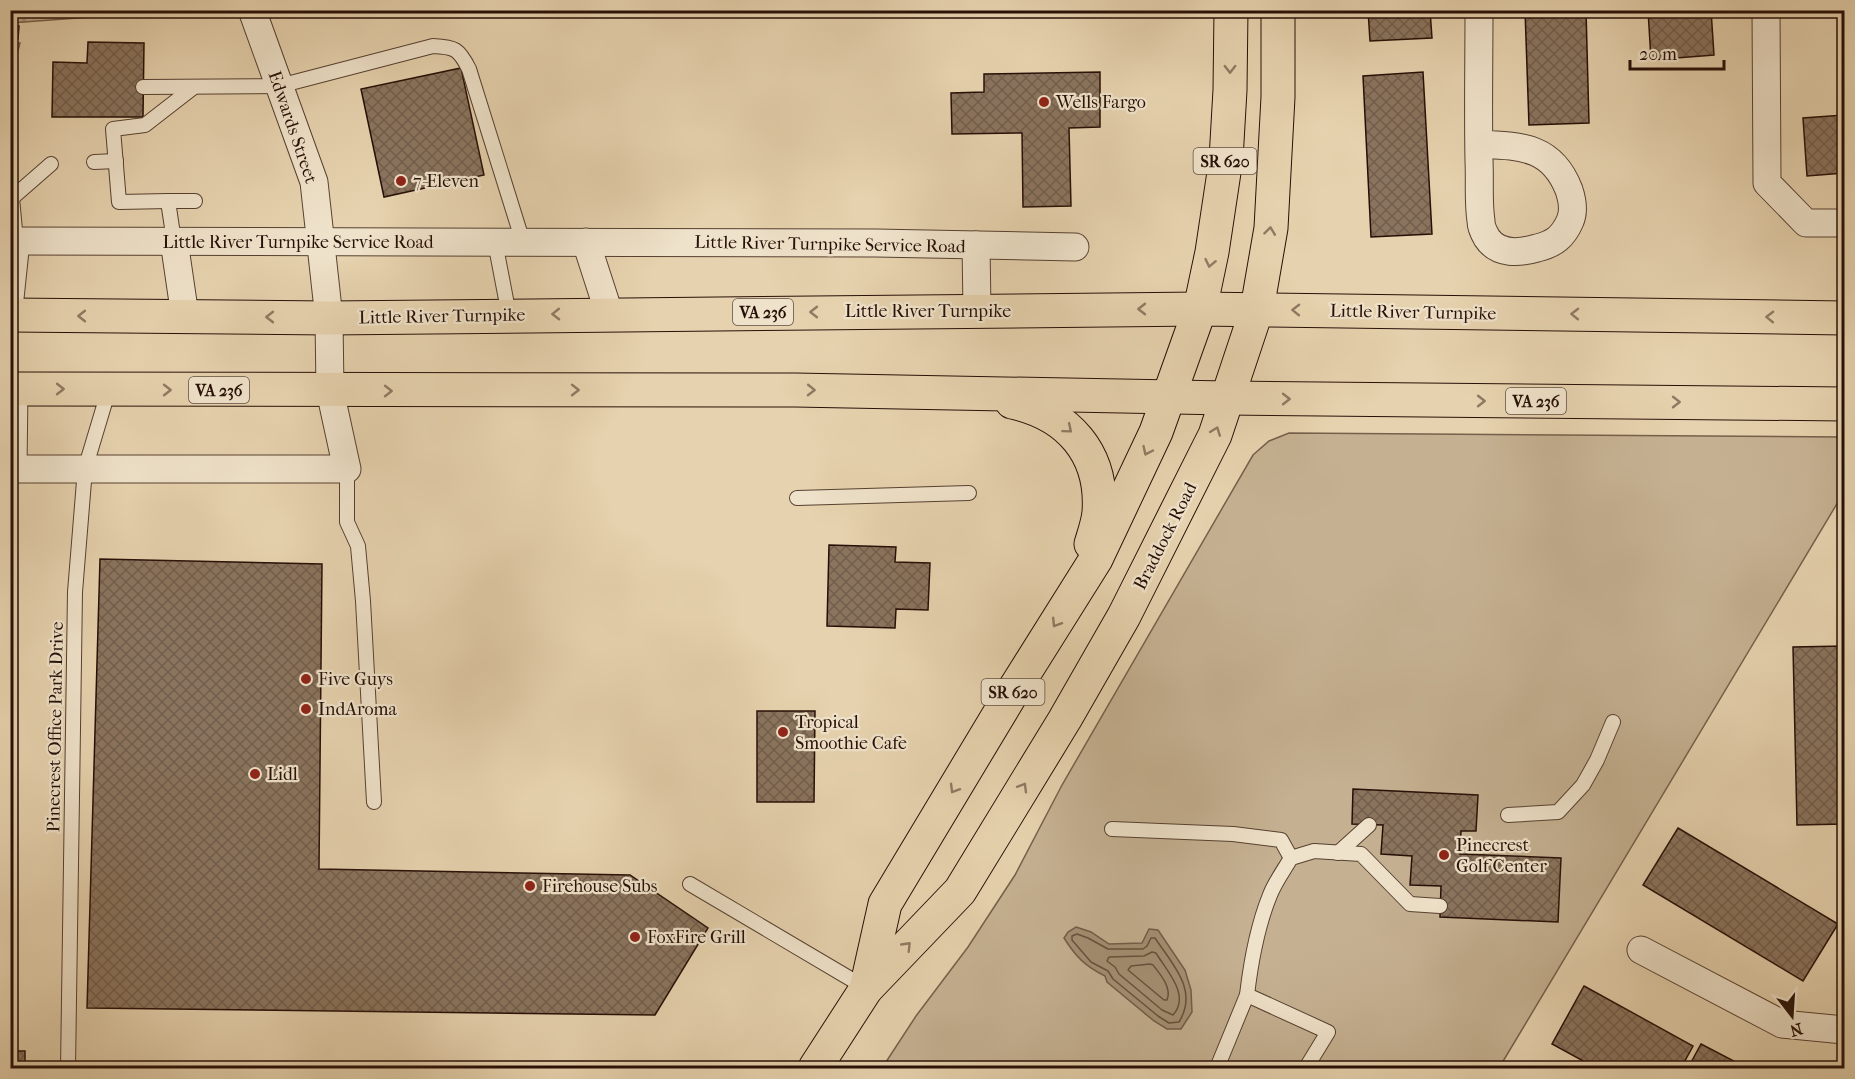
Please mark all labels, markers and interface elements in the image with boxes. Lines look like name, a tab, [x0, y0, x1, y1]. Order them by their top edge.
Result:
scale bar	[1630, 33, 1724, 71]
text: 20 m	[1639, 44, 1677, 65]
one-way arrow	[1224, 64, 1237, 73]
street label: Edwards Street	[263, 68, 322, 187]
place label: Wells Fargo	[1055, 92, 1146, 113]
marker: Wells Fargo	[1037, 95, 1051, 109]
road number: SR 620	[1194, 148, 1256, 174]
place label: 7-Eleven	[413, 171, 479, 192]
marker: 7-Eleven	[394, 174, 408, 188]
one-way arrow	[1263, 226, 1276, 235]
street label: Little River Turnpike Service Road	[162, 232, 434, 253]
street label: Little River Turnpike Service Road	[694, 232, 966, 257]
one-way arrow	[1204, 257, 1217, 267]
road number: VA 236	[733, 299, 793, 325]
street label: Little River Turnpike	[845, 301, 1011, 322]
street label: Little River Turnpike	[1330, 301, 1497, 324]
one-way arrow	[1137, 303, 1146, 315]
one-way arrow	[1292, 304, 1301, 316]
street label: Little River Turnpike	[359, 305, 526, 328]
one-way arrow	[809, 306, 818, 318]
one-way arrow	[551, 308, 560, 320]
one-way arrow	[1571, 308, 1580, 320]
one-way arrow	[77, 309, 86, 322]
one-way arrow	[1766, 310, 1775, 323]
one-way arrow	[266, 311, 275, 323]
road number: VA 236	[189, 377, 249, 403]
one-way arrow	[55, 383, 64, 395]
one-way arrow	[163, 384, 172, 396]
one-way arrow	[571, 384, 580, 396]
one-way arrow	[806, 384, 815, 397]
one-way arrow	[384, 385, 393, 397]
road number: VA 236	[1506, 388, 1566, 414]
one-way arrow	[1281, 393, 1290, 405]
one-way arrow	[1476, 394, 1485, 407]
one-way arrow	[1671, 396, 1680, 408]
one-way arrow	[1061, 422, 1072, 433]
one-way arrow	[1208, 426, 1221, 437]
one-way arrow	[1143, 444, 1155, 455]
street label: Braddock Road	[1129, 479, 1202, 593]
one-way arrow	[1051, 617, 1063, 627]
street label: Pinecrest Office Park Drive	[43, 621, 68, 833]
place label: Five Guys	[318, 669, 393, 690]
marker: Five Guys	[299, 672, 313, 686]
road number: SR 620	[982, 679, 1044, 705]
place label: IndAroma	[318, 699, 398, 720]
marker: IndAroma	[299, 702, 313, 716]
place label: Tropical Smoothie Cafe	[795, 712, 907, 754]
marker: Tropical Smoothie Cafe	[776, 725, 790, 739]
place label: Lidl	[267, 764, 298, 785]
marker: Lidl	[248, 767, 262, 781]
one-way arrow	[950, 783, 962, 793]
one-way arrow	[1016, 783, 1028, 793]
place label: Pinecrest Golf Center	[1456, 835, 1547, 877]
marker: Pinecrest Golf Center	[1437, 848, 1451, 862]
place label: Firehouse Subs	[542, 876, 658, 897]
marker: Firehouse Subs	[523, 879, 537, 893]
place label: FoxFire Grill	[647, 927, 746, 948]
marker: FoxFire Grill	[628, 930, 642, 944]
one-way arrow	[899, 943, 910, 954]
north arrow	[1762, 986, 1822, 1046]
text: N	[1787, 1019, 1805, 1041]

